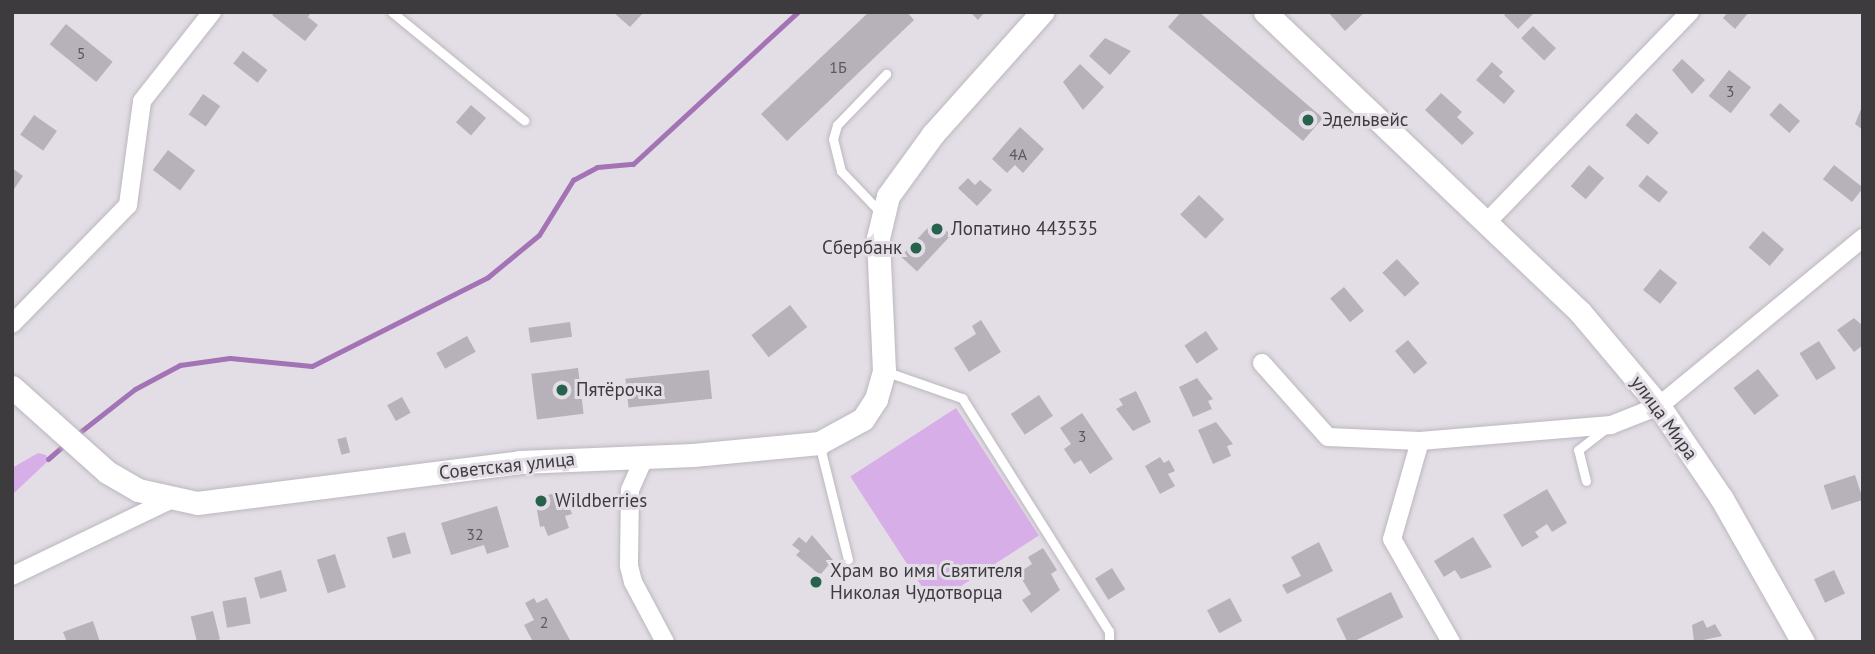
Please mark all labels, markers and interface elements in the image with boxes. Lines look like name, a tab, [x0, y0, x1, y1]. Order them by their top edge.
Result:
house number: 5	[77, 43, 85, 63]
house number: 1Б	[829, 57, 847, 77]
house number: 3	[1726, 81, 1734, 101]
place label: Эдельвейс	[1322, 109, 1408, 131]
marker: Эдельвейс	[1300, 112, 1316, 128]
house number: 4А	[1009, 144, 1027, 164]
place label: Лопатино 443535	[951, 218, 1098, 240]
marker: Лопатино 443535	[929, 221, 945, 237]
place label: Сбербанк	[822, 237, 902, 259]
marker: Сбербанк	[908, 240, 924, 256]
street label: улица Мира	[1626, 371, 1702, 465]
place label: Пятёрочка	[576, 379, 663, 401]
marker: Пятёрочка	[554, 382, 570, 398]
house number: 3	[1078, 426, 1086, 446]
street label: Советская улица	[438, 448, 576, 484]
place label: Wildberries	[555, 490, 647, 512]
marker: Wildberries	[533, 493, 549, 509]
house number: 32	[466, 524, 484, 544]
place label: Храм во имя Святителя Николая Чудотворца	[830, 560, 1023, 604]
marker: Храм во имя Святителя Николая Чудотворца	[808, 574, 824, 590]
house number: 2	[540, 612, 548, 632]

